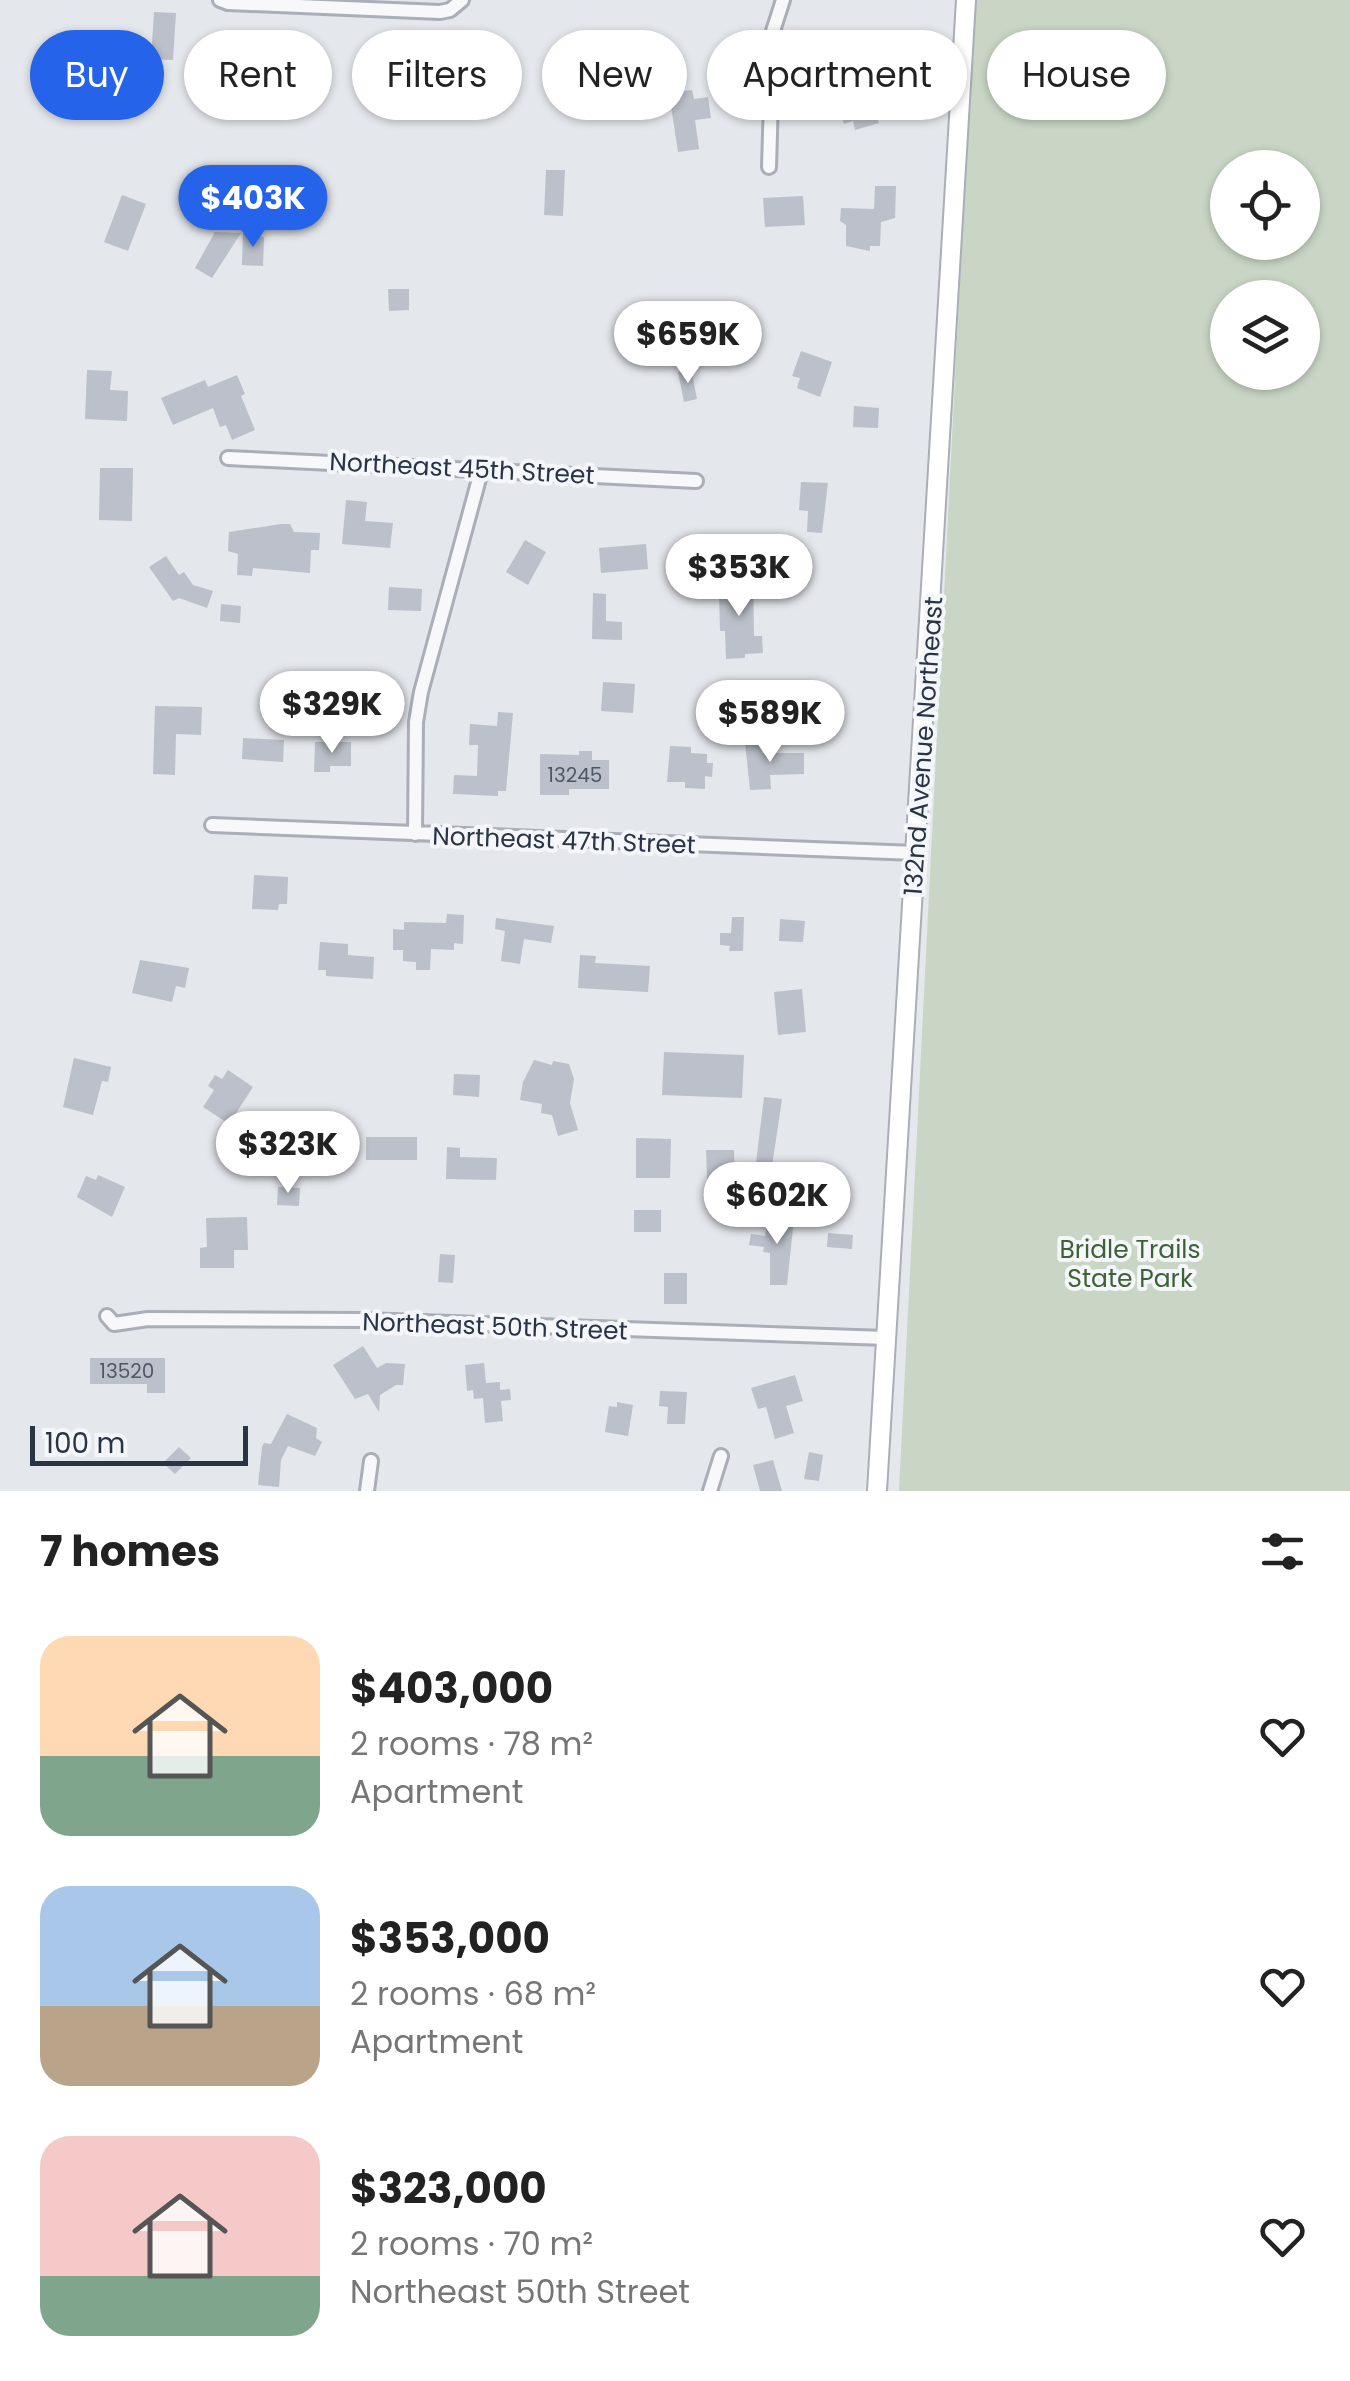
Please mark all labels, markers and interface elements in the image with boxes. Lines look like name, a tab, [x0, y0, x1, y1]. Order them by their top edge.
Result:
chip: Buy	[30, 30, 164, 120]
chip: Rent	[184, 30, 332, 120]
chip: Filters	[352, 30, 522, 120]
chip: New	[542, 30, 687, 120]
chip: Apartment	[707, 30, 967, 120]
chip: House	[987, 30, 1166, 120]
map controls	[1210, 150, 1320, 390]
button: locate	[1210, 150, 1320, 260]
pin: $403K	[183, 165, 323, 250]
text: $403K	[200, 175, 306, 220]
button: layers	[1210, 280, 1320, 390]
pin: $659K	[618, 301, 758, 386]
text: $659K	[636, 311, 740, 356]
street label: Northeast 45th Street	[328, 444, 596, 493]
pin: $353K	[669, 534, 809, 619]
text: $353K	[688, 544, 790, 589]
street label: 132nd Avenue Northeast	[896, 595, 951, 897]
pin: $329K	[262, 671, 402, 756]
pin: $589K	[700, 680, 840, 765]
text: $329K	[282, 681, 382, 726]
text: $589K	[718, 690, 822, 735]
house number: 13245	[548, 761, 602, 789]
street label: Northeast 47th Street	[432, 818, 696, 863]
pin: $323K	[218, 1111, 358, 1196]
text: $323K	[238, 1121, 338, 1166]
pin: $602K	[707, 1162, 847, 1247]
text: $602K	[726, 1172, 828, 1217]
park label: Bridle Trails State Park	[1059, 1232, 1201, 1296]
street label: Northeast 50th Street	[362, 1304, 628, 1349]
house number: 13520	[100, 1357, 154, 1385]
scale bar	[30, 1421, 248, 1466]
text: 100 m	[45, 1424, 125, 1463]
text: 7 homes	[40, 1522, 220, 1581]
icon: filters	[1255, 1524, 1310, 1579]
text: $403,000	[350, 1659, 553, 1718]
icon: home	[120, 1676, 240, 1796]
icon: heart	[1255, 1709, 1310, 1764]
text: 2 rooms · 78 m²	[350, 1721, 593, 1766]
text: Apartment	[350, 1769, 523, 1814]
text: $353,000	[350, 1909, 550, 1968]
icon: home	[120, 1926, 240, 2046]
icon: heart	[1255, 1959, 1310, 2014]
text: 2 rooms · 68 m²	[350, 1971, 596, 2016]
text: Apartment	[350, 2019, 523, 2064]
text: $323,000	[350, 2159, 547, 2218]
icon: home	[120, 2176, 240, 2296]
icon: heart	[1255, 2209, 1310, 2264]
text: 2 rooms · 70 m²	[350, 2221, 593, 2266]
text: Northeast 50th Street	[350, 2269, 690, 2314]

